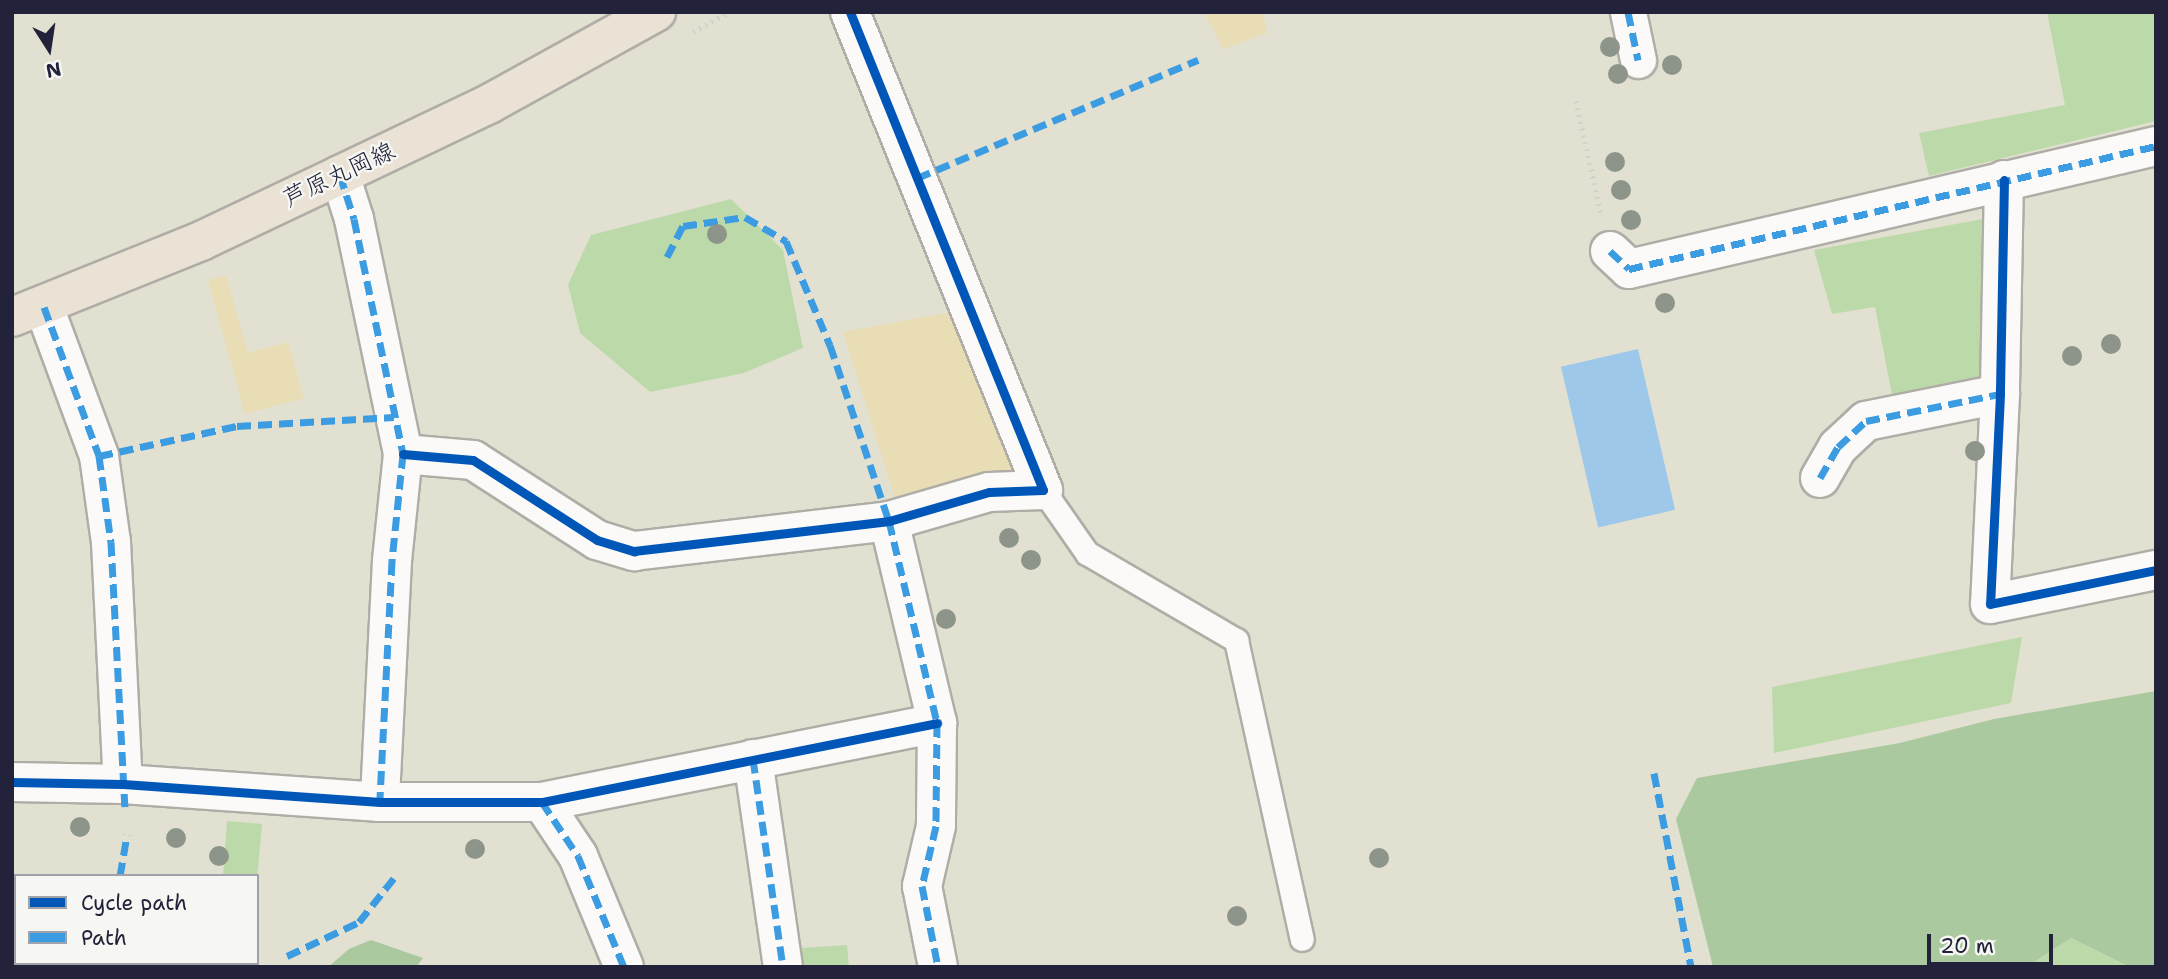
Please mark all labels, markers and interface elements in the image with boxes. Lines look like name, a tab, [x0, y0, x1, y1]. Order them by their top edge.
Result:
north arrow	[14, 14, 84, 84]
text: N	[44, 56, 63, 84]
street label: 芦原丸岡線	[279, 137, 399, 213]
legend	[14, 874, 259, 965]
text: Cycle path	[81, 889, 187, 917]
scale bar	[1930, 920, 2056, 964]
text: Path	[81, 924, 127, 952]
text: 20 m	[1940, 932, 1994, 960]

